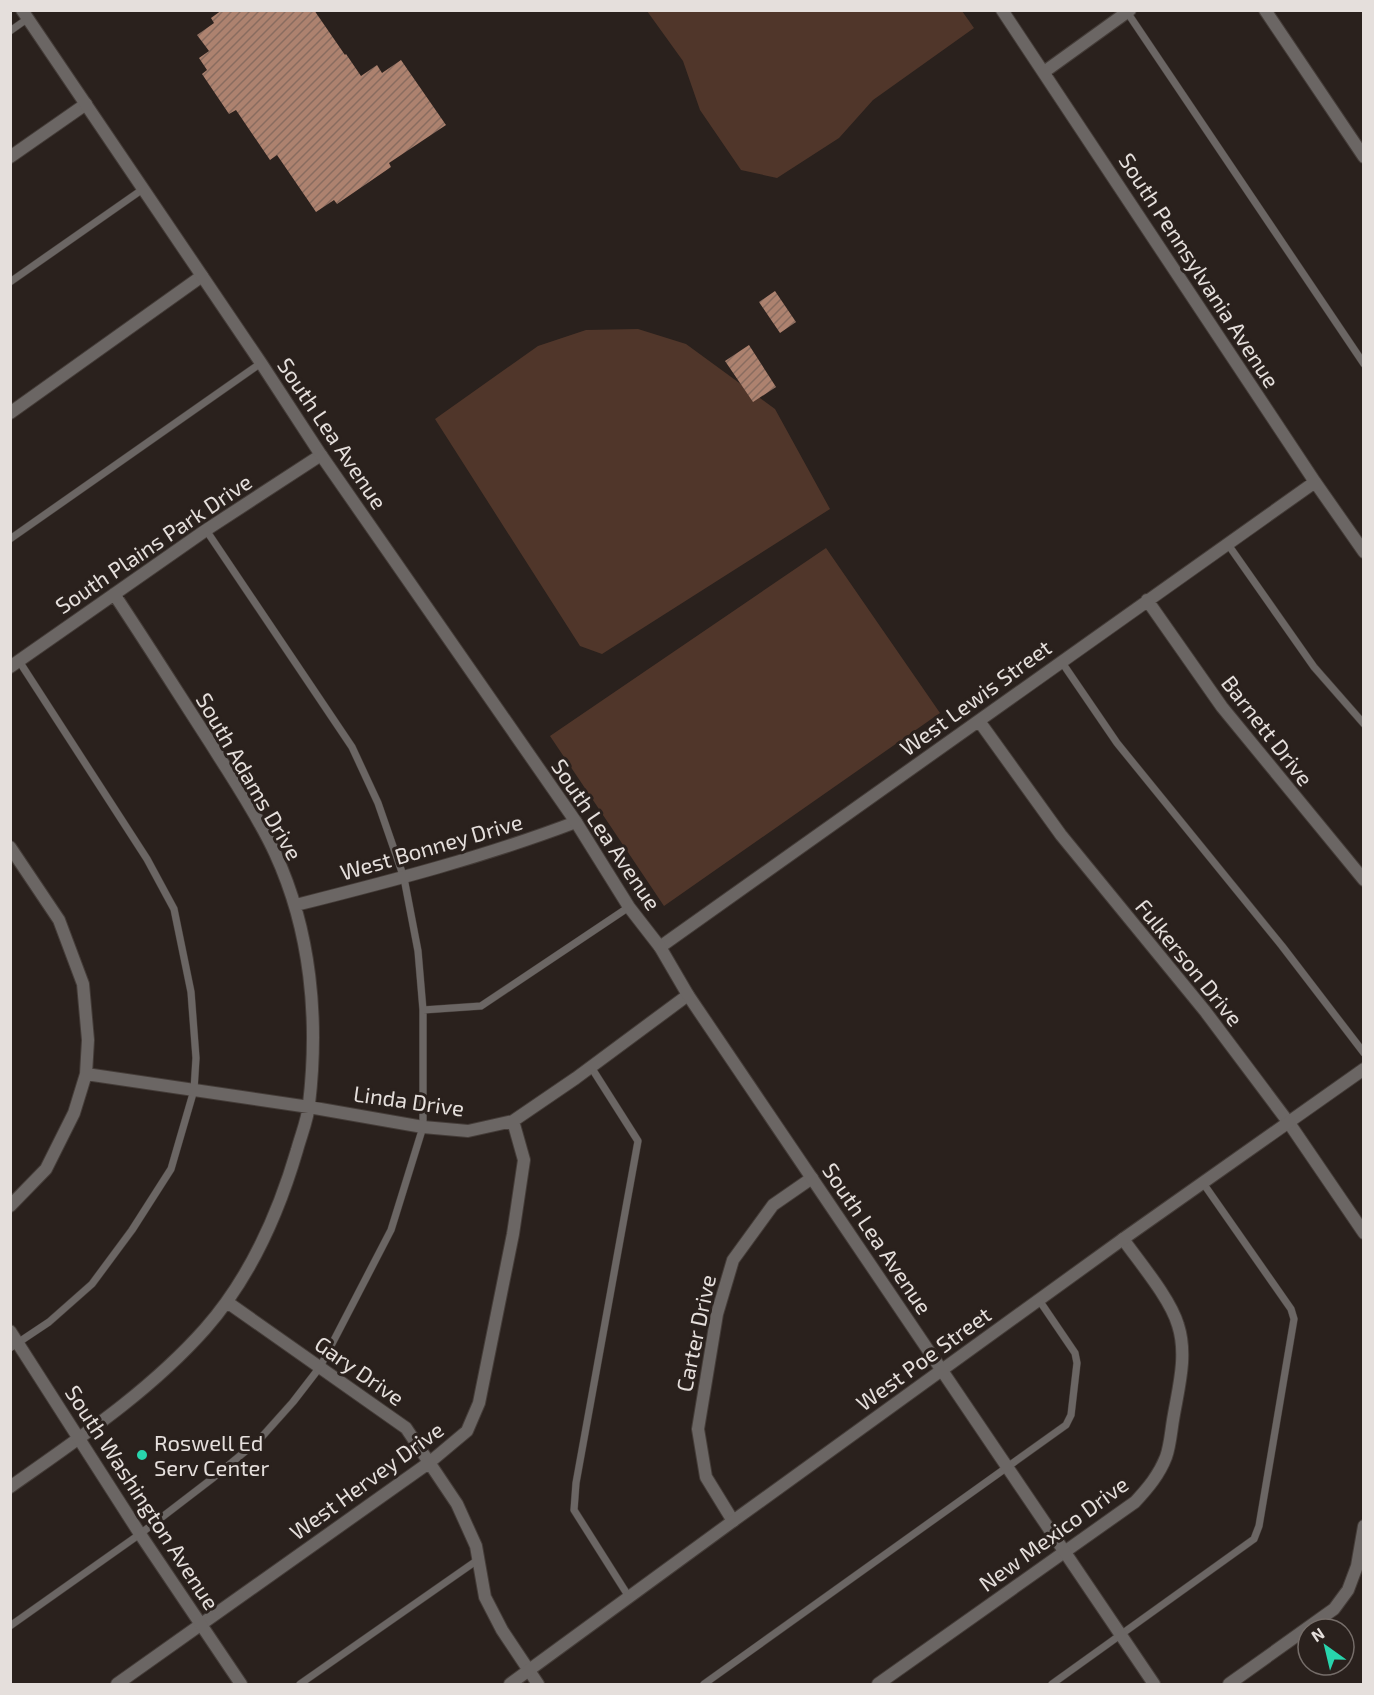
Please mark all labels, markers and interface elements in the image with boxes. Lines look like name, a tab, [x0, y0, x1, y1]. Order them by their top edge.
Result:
street label: South Pennsylvania Avenue	[1114, 148, 1286, 392]
street label: South Lea Avenue	[273, 352, 393, 514]
street label: South Plains Park Drive	[50, 468, 256, 618]
street label: West Lewis Street	[894, 633, 1056, 761]
street label: Barnett Drive	[1217, 670, 1319, 790]
street label: South Adams Drive	[192, 688, 308, 864]
street label: South Lea Avenue	[547, 753, 667, 915]
street label: West Bonney Drive	[337, 808, 525, 884]
street label: Fulkerson Drive	[1131, 893, 1249, 1031]
street label: Linda Drive	[352, 1079, 466, 1121]
street label: South Lea Avenue	[818, 1157, 938, 1319]
street label: Carter Drive	[670, 1272, 720, 1394]
street label: West Poe Street	[851, 1300, 995, 1416]
street label: Gary Drive	[310, 1330, 410, 1410]
street label: South Washington Avenue	[61, 1380, 225, 1614]
street label: West Hervey Drive	[284, 1416, 448, 1544]
place label: Roswell Ed Serv Center	[154, 1429, 269, 1480]
marker: Roswell Ed Serv Center	[135, 1448, 149, 1462]
street label: New Mexico Drive	[973, 1470, 1133, 1596]
north arrow	[1296, 1617, 1356, 1677]
text: N	[1307, 1623, 1327, 1645]

